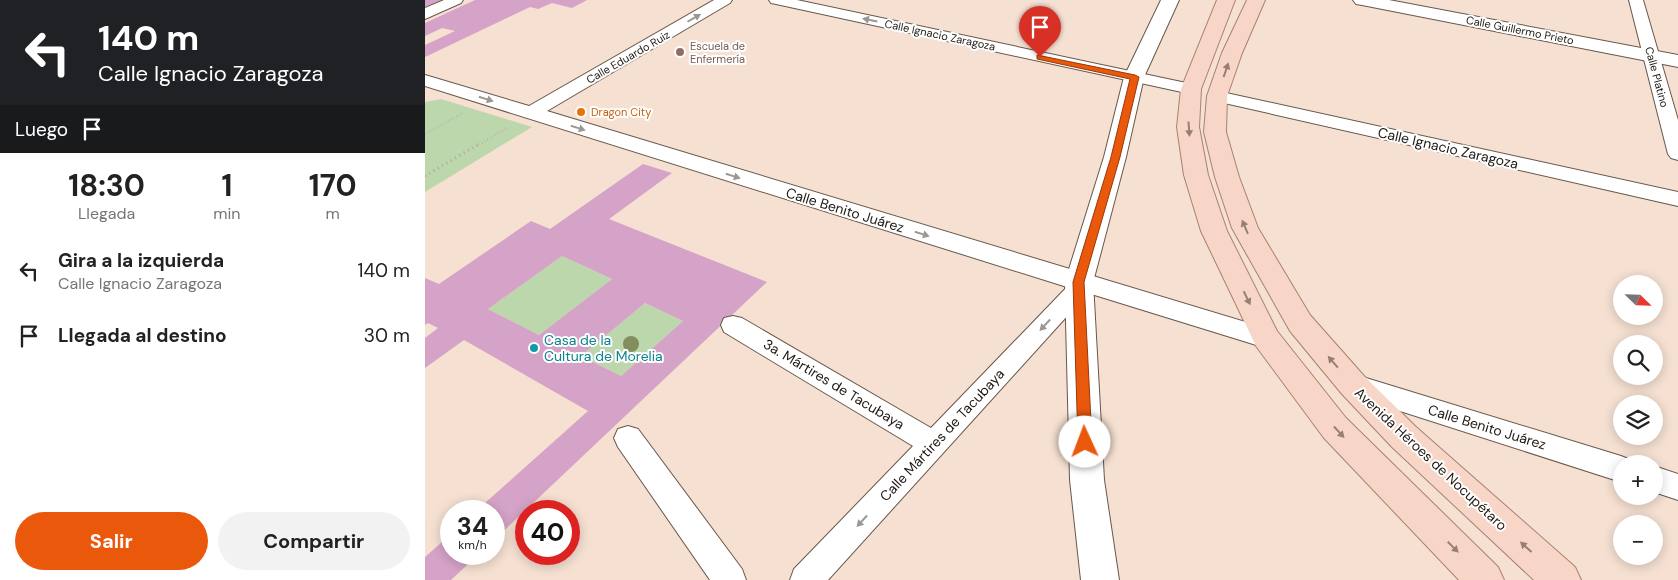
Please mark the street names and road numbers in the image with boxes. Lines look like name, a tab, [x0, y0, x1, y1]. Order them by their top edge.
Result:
street label: Calle Guillermo Prieto	[1465, 13, 1575, 47]
street label: Calle Ignacio Zaragoza	[883, 16, 997, 54]
street label: Calle Eduardo Ruiz	[584, 27, 672, 87]
street label: Calle Platino	[1642, 45, 1672, 109]
street label: Calle Ignacio Zaragoza	[1376, 123, 1520, 173]
street label: Calle Benito Juárez	[784, 183, 906, 237]
street label: 3a. Mártires de Tacubaya	[760, 335, 908, 433]
street label: Calle Mártires de Tacubaya	[876, 365, 1008, 505]
street label: Avenida Héroes de Nocupétaro	[1351, 384, 1511, 534]
street label: Calle Benito Juárez	[1426, 400, 1548, 454]

